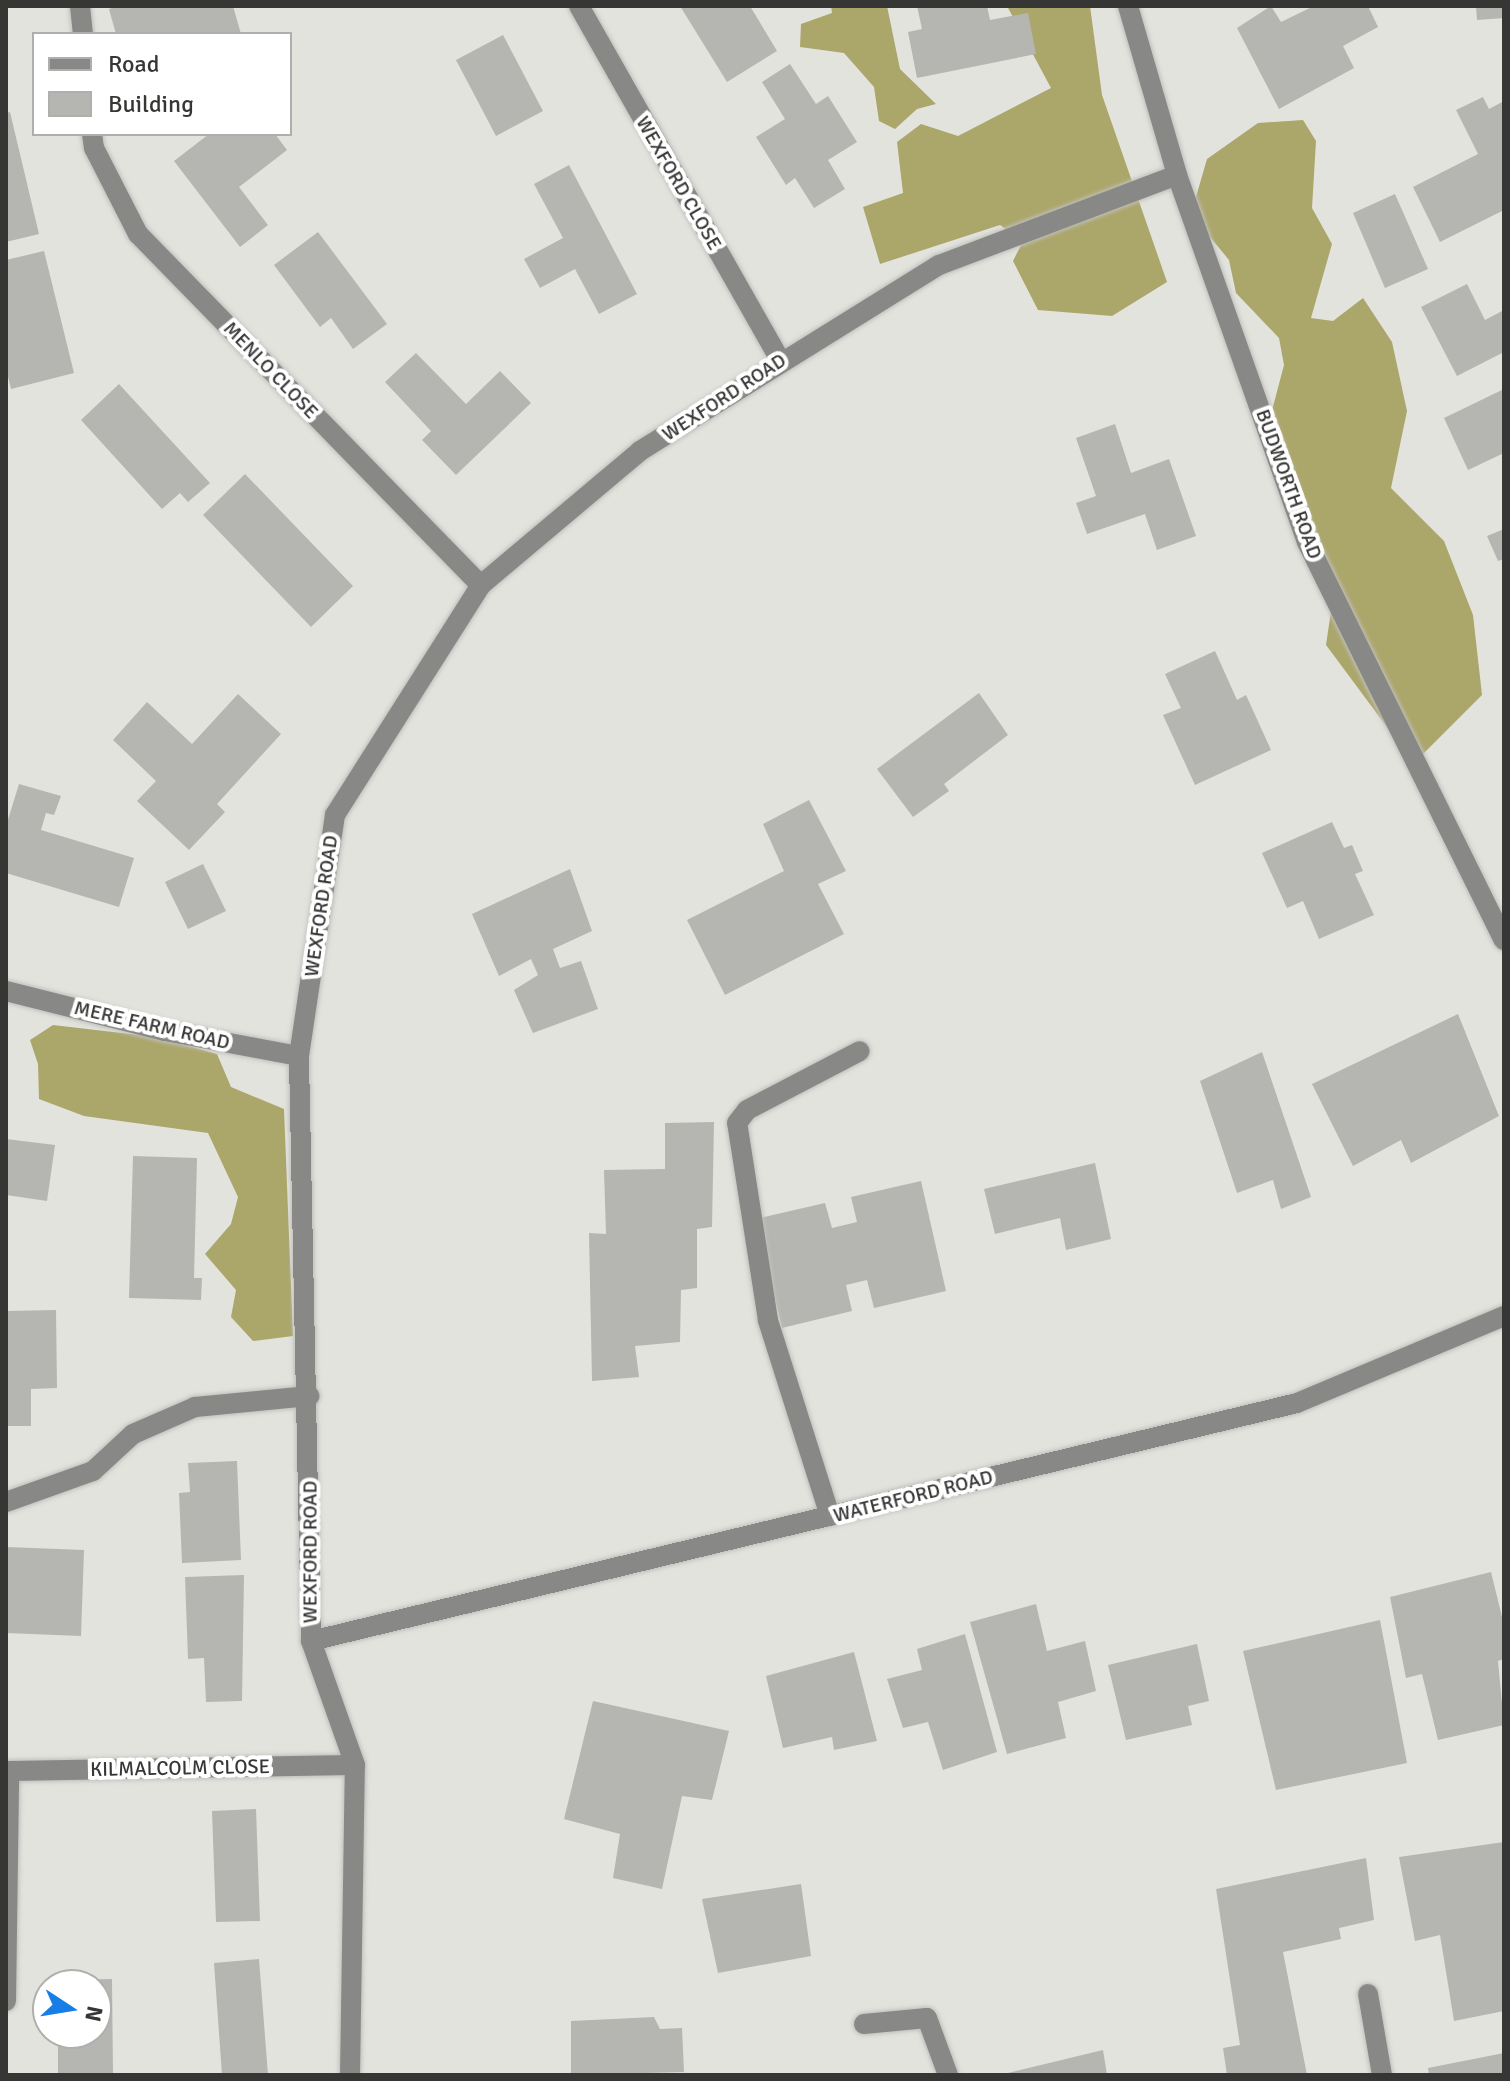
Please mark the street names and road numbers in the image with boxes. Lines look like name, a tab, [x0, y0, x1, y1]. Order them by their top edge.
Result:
street label: WEXFORD CLOSE	[631, 112, 727, 254]
street label: MENLO CLOSE	[219, 316, 323, 424]
street label: WEXFORD ROAD	[658, 348, 790, 446]
street label: BUDWORTH ROAD	[1251, 406, 1327, 562]
street label: WEXFORD ROAD	[299, 834, 343, 978]
street label: MERE FARM ROAD	[72, 995, 232, 1055]
street label: WATERFORD ROAD	[831, 1465, 995, 1527]
street label: WEXFORD ROAD	[298, 1481, 322, 1623]
street label: KILMALCOLM CLOSE	[90, 1754, 270, 1782]

